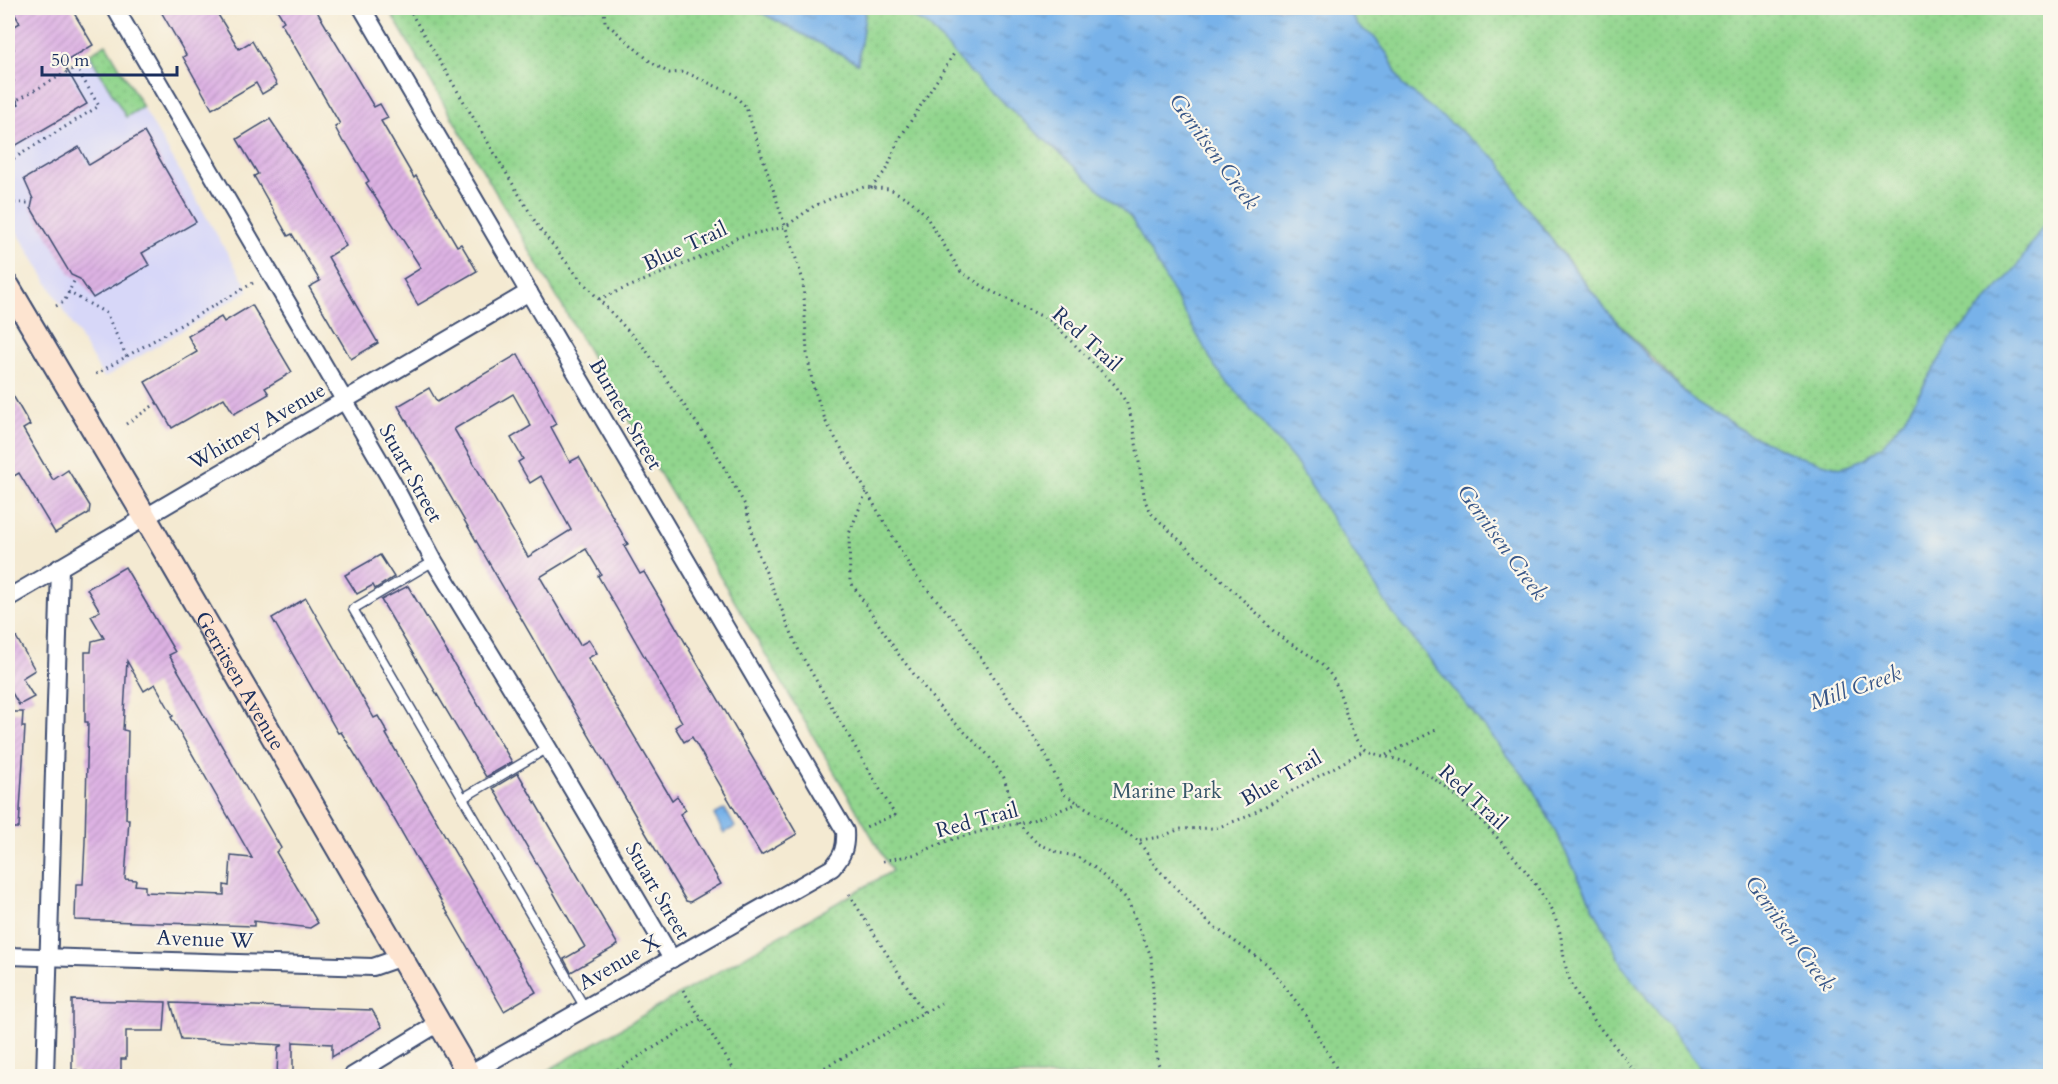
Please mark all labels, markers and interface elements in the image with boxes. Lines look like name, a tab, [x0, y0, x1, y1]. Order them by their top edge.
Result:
scale bar	[42, 39, 177, 77]
text: 50 m	[51, 48, 90, 73]
water label: Gerritsen Creek	[1162, 88, 1266, 216]
street label: Blue Trail	[638, 214, 732, 279]
street label: Red Trail	[1046, 300, 1128, 378]
street label: Burnett Street	[582, 353, 669, 476]
street label: Whitney Avenue	[183, 375, 331, 478]
street label: Stuart Street	[372, 419, 450, 528]
water label: Gerritsen Creek	[1450, 479, 1554, 607]
street label: Gerritsen Avenue	[188, 606, 292, 756]
water label: Mill Creek	[1805, 658, 1905, 718]
street label: Blue Trail	[1235, 743, 1327, 813]
street label: Red Trail	[1432, 758, 1513, 837]
park label: Marine Park	[1112, 777, 1223, 806]
street label: Red Trail	[933, 796, 1022, 845]
street label: Stuart Street	[618, 837, 697, 946]
water label: Gerritsen Creek	[1738, 870, 1842, 998]
street label: Avenue W	[156, 923, 255, 956]
street label: Avenue X	[573, 927, 666, 998]

